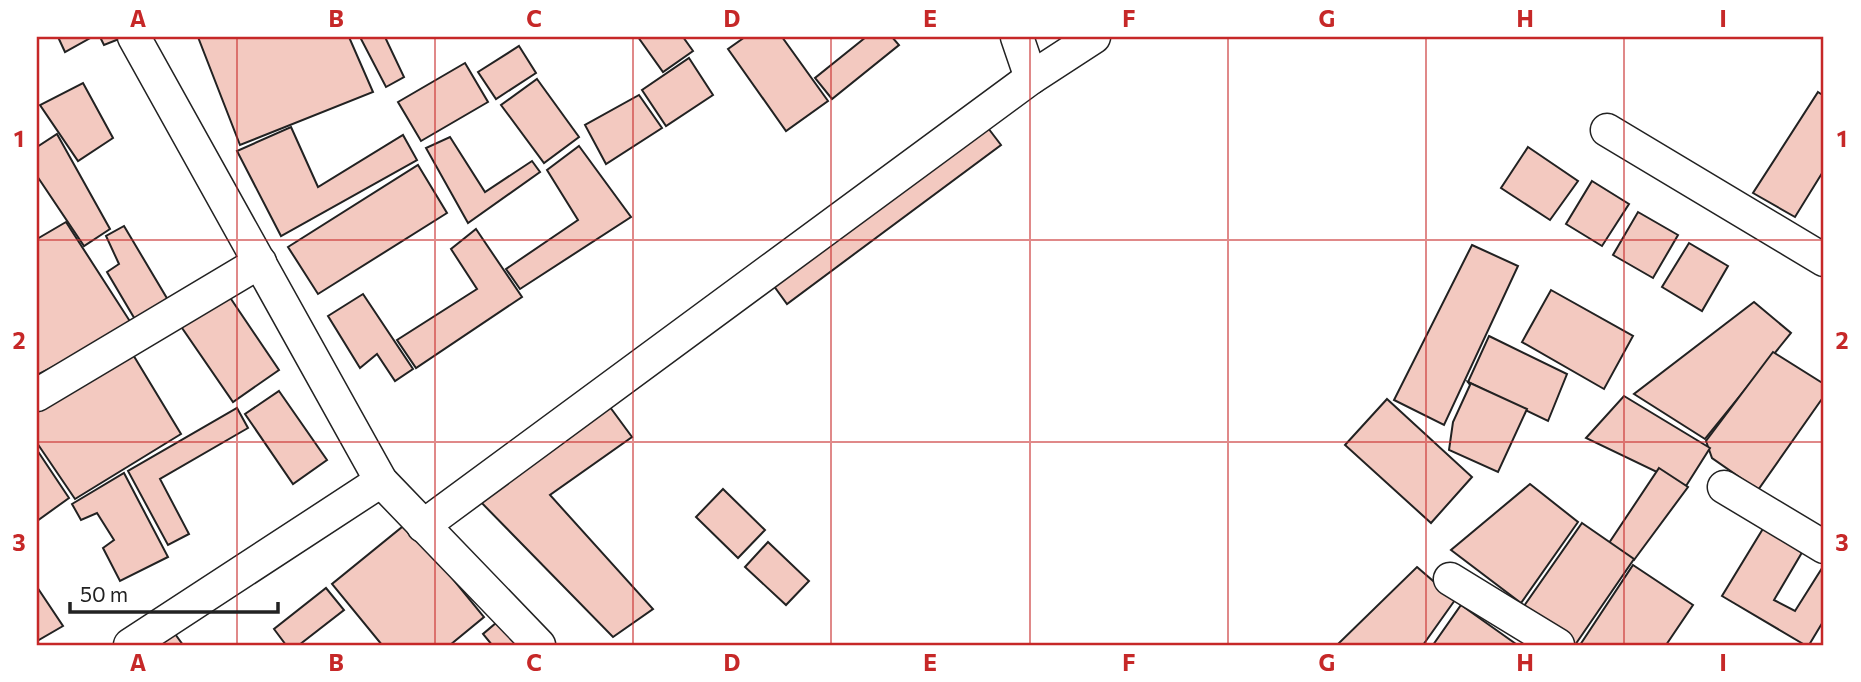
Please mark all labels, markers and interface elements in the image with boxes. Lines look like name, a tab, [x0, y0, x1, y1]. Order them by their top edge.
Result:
text: A	[130, 4, 147, 32]
text: B	[328, 4, 344, 32]
text: C	[526, 4, 542, 32]
text: D	[724, 4, 741, 32]
text: E	[923, 4, 937, 32]
text: F	[1122, 4, 1136, 32]
text: G	[1319, 4, 1335, 32]
text: H	[1516, 4, 1534, 32]
text: I	[1719, 4, 1727, 32]
text: 1	[14, 124, 24, 152]
text: 1	[1837, 124, 1847, 152]
text: 2	[12, 326, 26, 354]
text: 2	[1835, 326, 1849, 354]
text: 3	[12, 528, 26, 556]
text: 3	[1835, 528, 1849, 556]
scale bar	[70, 570, 278, 614]
text: 50 m	[80, 581, 128, 606]
text: A	[130, 648, 147, 676]
text: B	[328, 648, 344, 676]
text: C	[526, 648, 542, 676]
text: D	[724, 648, 741, 676]
text: E	[923, 648, 937, 676]
text: F	[1122, 648, 1136, 676]
text: G	[1319, 648, 1335, 676]
text: H	[1516, 648, 1534, 676]
text: I	[1719, 648, 1727, 676]

